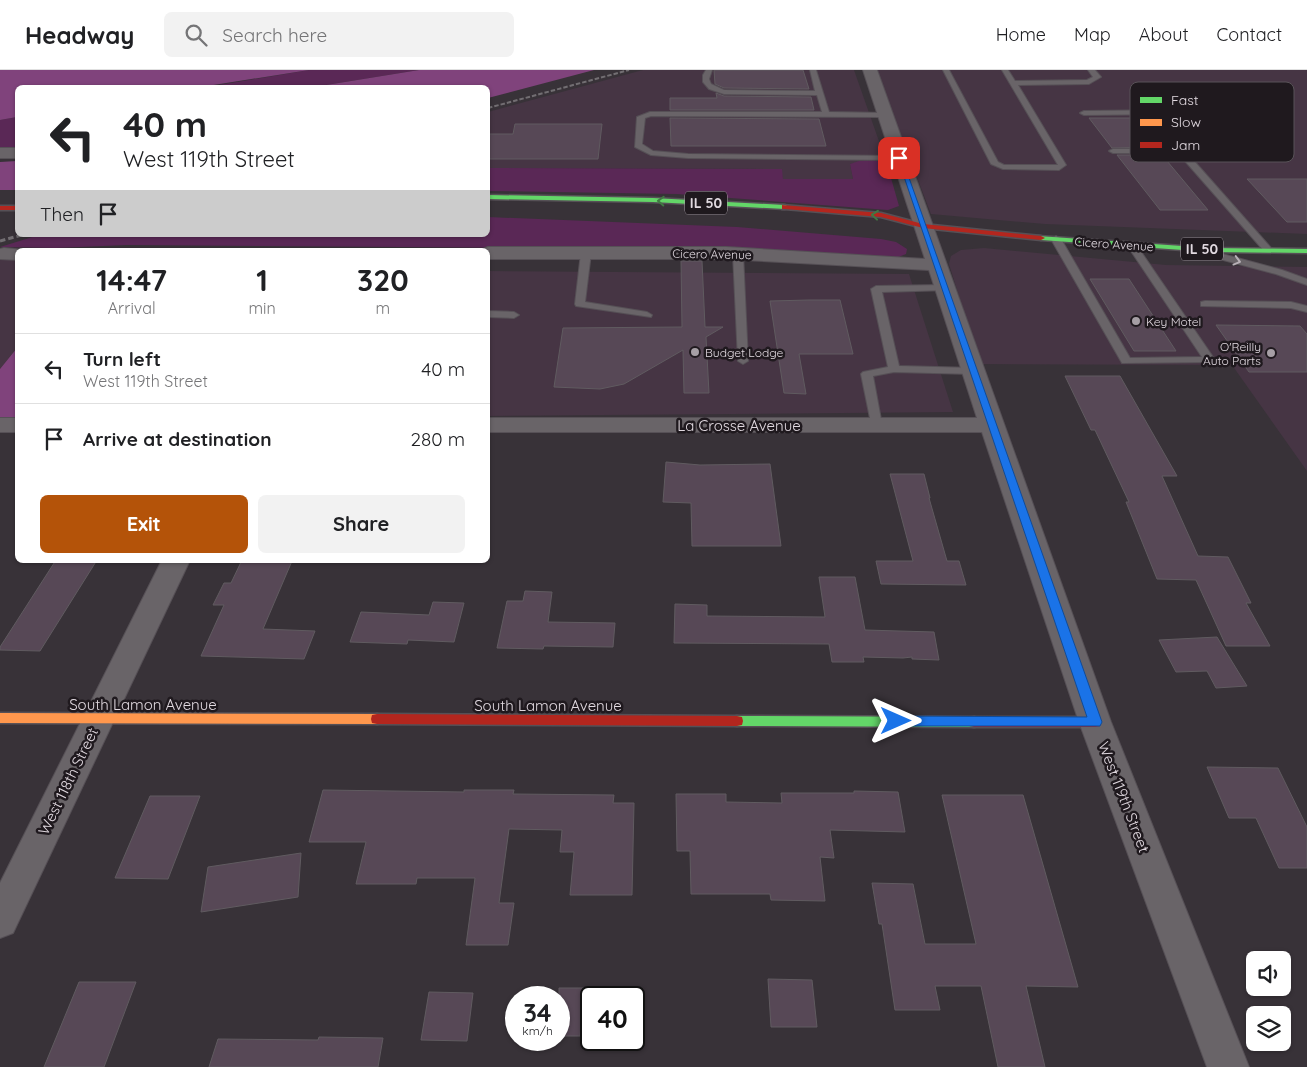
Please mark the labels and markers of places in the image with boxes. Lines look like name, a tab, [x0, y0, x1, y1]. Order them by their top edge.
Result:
pin	[878, 137, 920, 179]
place label: Key Motel	[1146, 314, 1201, 329]
marker: Key Motel	[1130, 315, 1142, 327]
place label: O'Reilly Auto Parts	[1203, 339, 1261, 368]
place label: Budget Lodge	[705, 345, 783, 360]
marker: Budget Lodge	[689, 346, 701, 358]
marker: O'Reilly Auto Parts	[1265, 347, 1277, 359]

